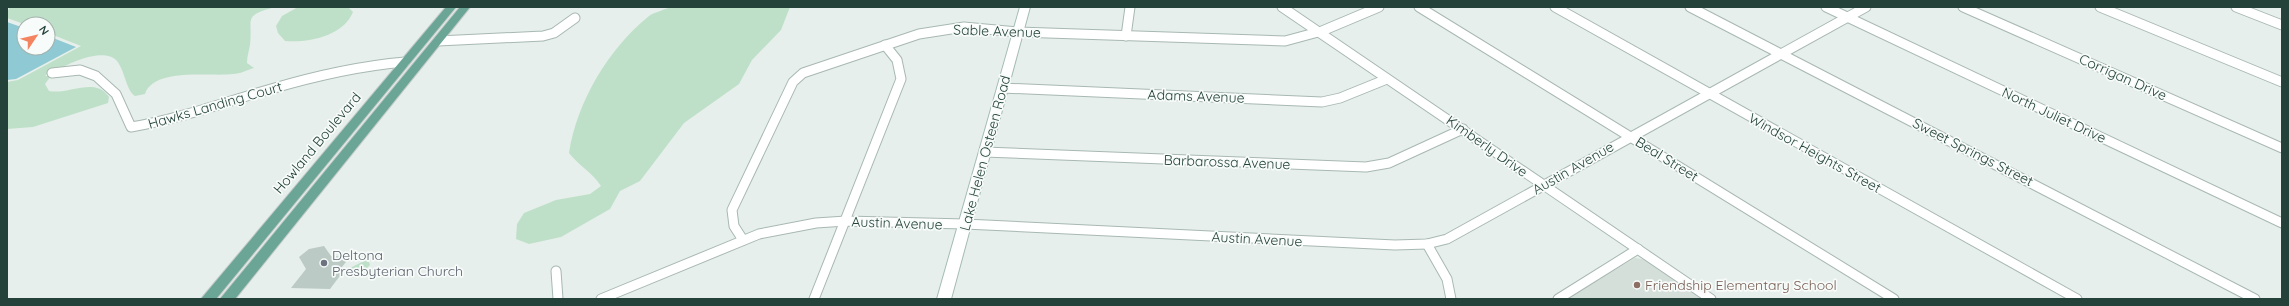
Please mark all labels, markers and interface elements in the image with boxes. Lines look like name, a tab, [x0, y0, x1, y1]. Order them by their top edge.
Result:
north arrow	[16, 16, 56, 56]
street label: Sable Avenue	[953, 20, 1041, 42]
text: N	[36, 23, 52, 38]
street label: Corrigan Drive	[2076, 50, 2170, 104]
street label: Lake Helen Osteen Road	[956, 73, 1014, 233]
street label: Hawks Landing Court	[146, 77, 284, 133]
street label: North Juliet Drive	[1999, 83, 2109, 147]
street label: Adams Avenue	[1147, 85, 1245, 107]
street label: Howland Boulevard	[269, 89, 365, 197]
street label: Windsor Heights Street	[1746, 109, 1885, 197]
street label: Kimberly Drive	[1443, 111, 1531, 181]
street label: Sweet Springs Street	[1910, 114, 2036, 190]
street label: Beal Street	[1632, 133, 1702, 186]
street label: Austin Avenue	[1529, 137, 1617, 199]
street label: Barbarossa Avenue	[1163, 151, 1291, 173]
street label: Austin Avenue	[851, 212, 943, 234]
street label: Austin Avenue	[1211, 228, 1303, 250]
place label: Deltona Presbyterian Church	[332, 246, 463, 280]
marker: Deltona Presbyterian Church	[319, 258, 329, 268]
place label: Friendship Elementary School	[1645, 276, 1837, 294]
marker: Friendship Elementary School	[1632, 280, 1642, 290]

